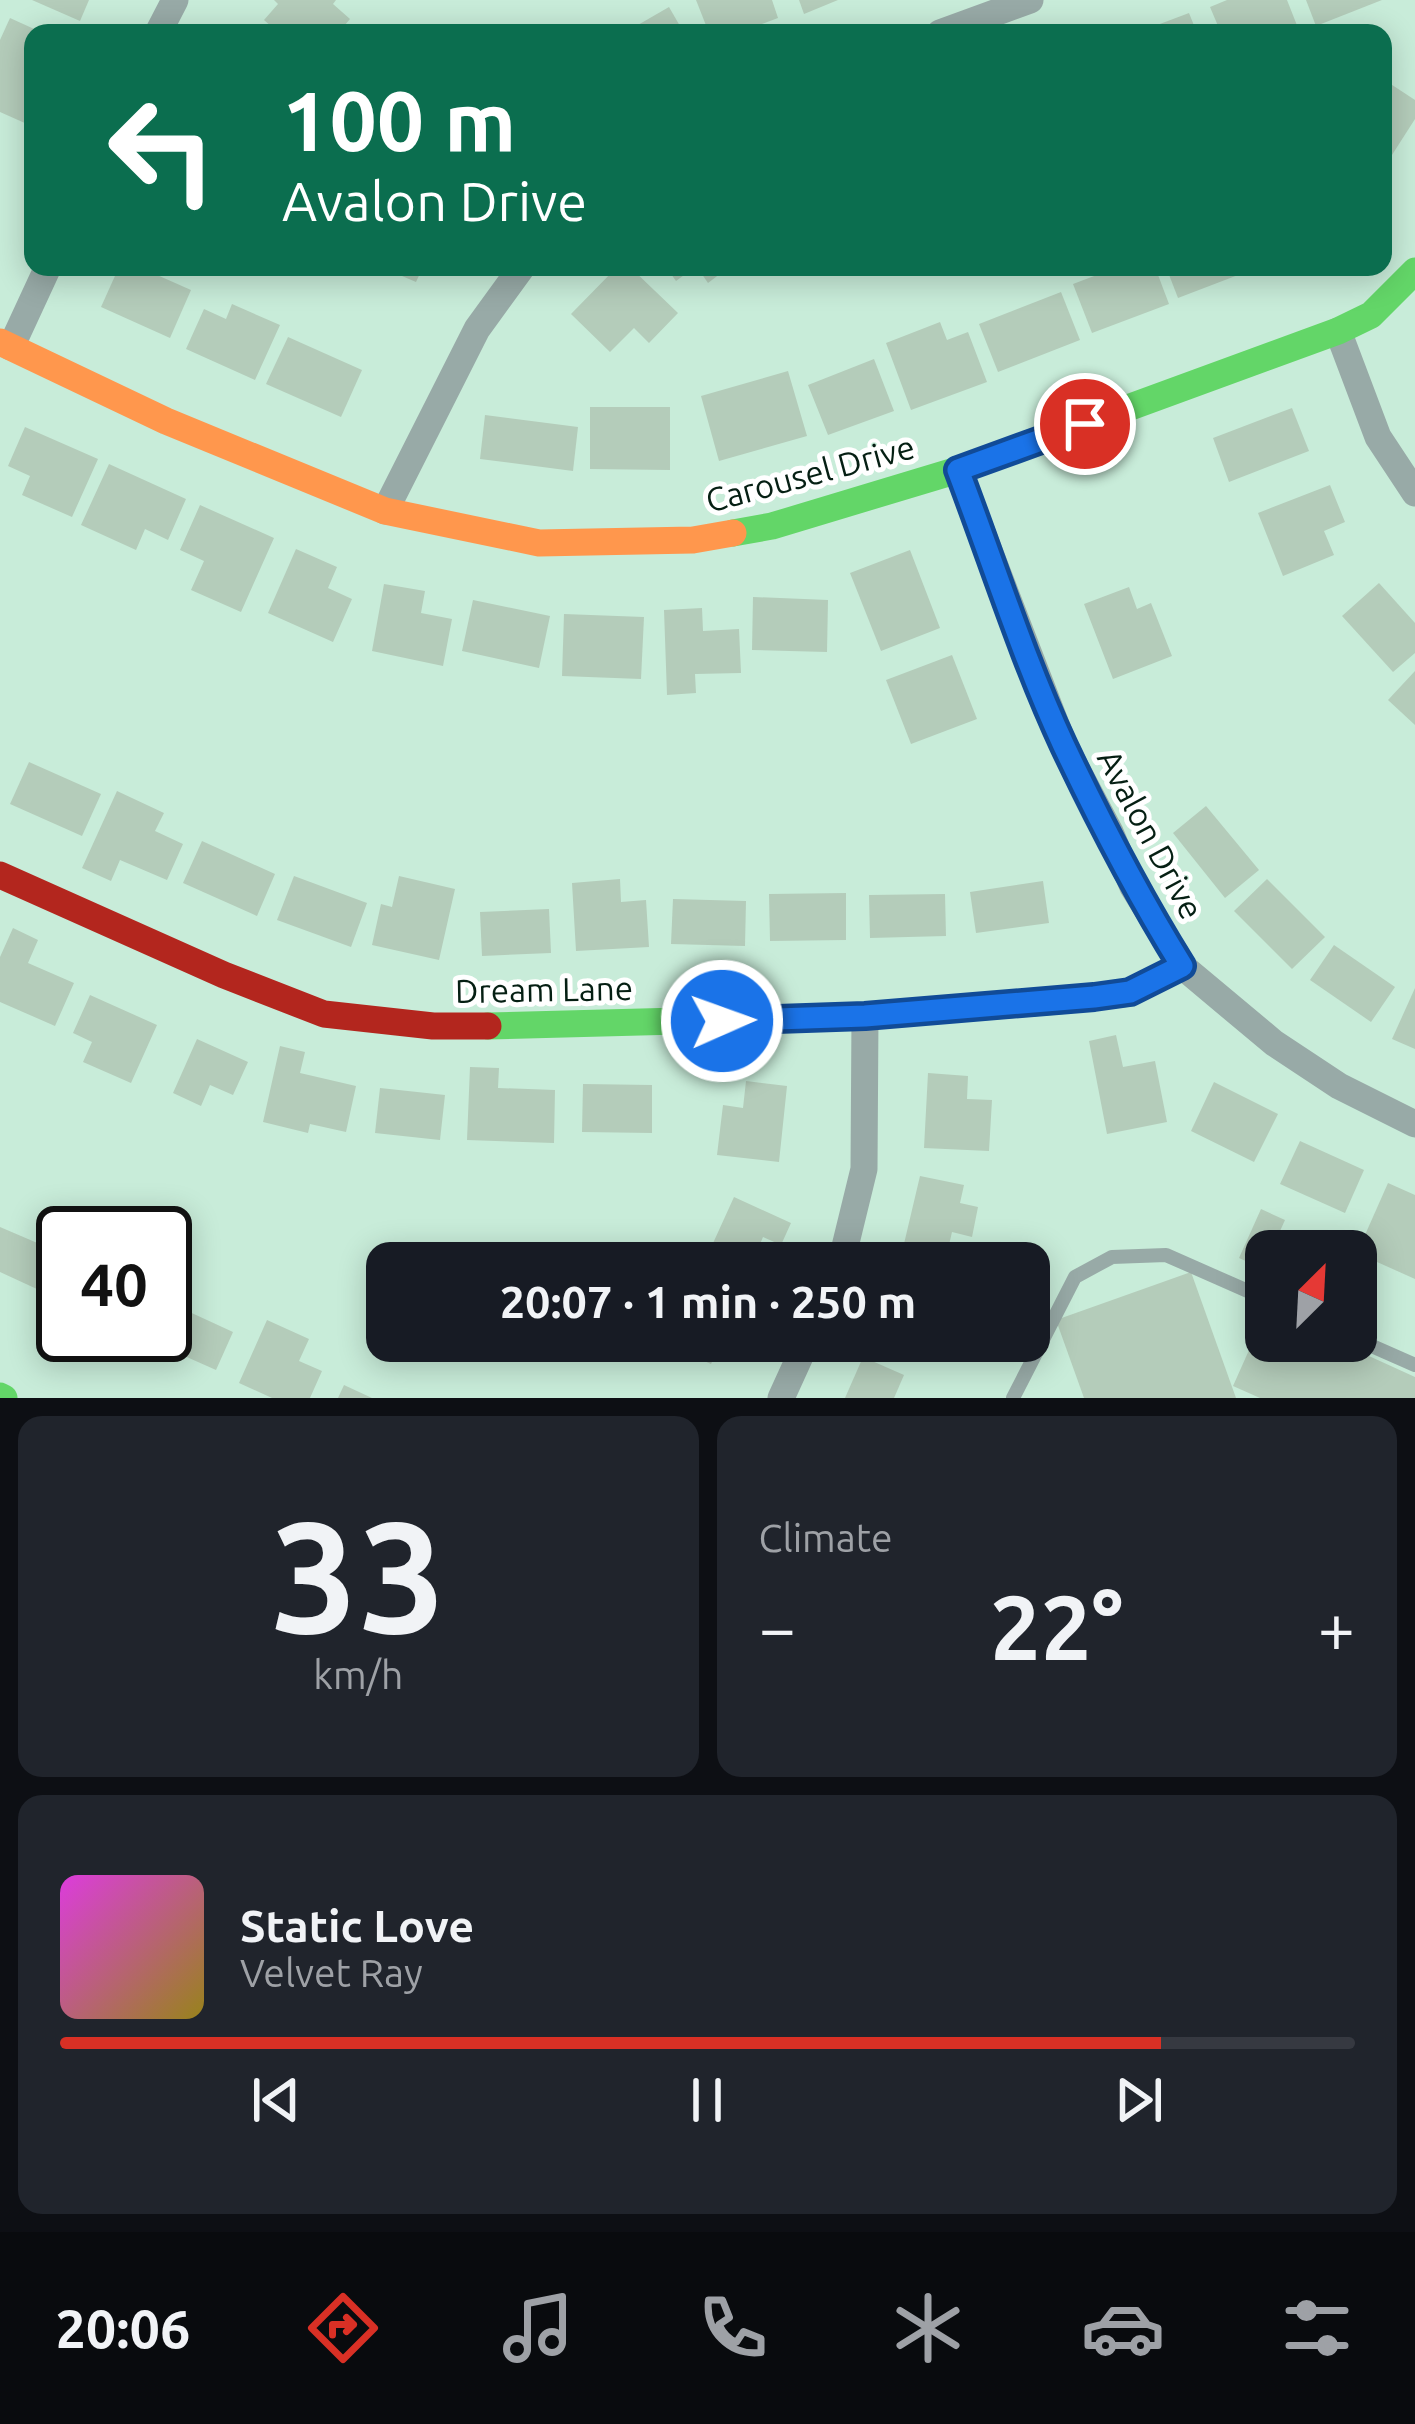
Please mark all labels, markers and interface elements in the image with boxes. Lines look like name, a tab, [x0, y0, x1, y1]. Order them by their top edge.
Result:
icon: left	[84, 72, 240, 228]
text: 100 m	[282, 73, 516, 167]
text: Avalon Drive	[282, 171, 587, 231]
pin	[1034, 373, 1136, 475]
icon: arrive	[1052, 391, 1118, 457]
street label: Carousel Drive	[702, 427, 918, 519]
street label: Avalon Drive	[1091, 743, 1211, 925]
position arrow	[659, 958, 785, 1084]
street label: Dream Lane	[455, 969, 633, 1009]
speed limit sign: 40	[36, 1206, 192, 1362]
north arrow	[1245, 1230, 1377, 1362]
map controls	[1245, 1230, 1377, 1362]
text: 20:07 · 1 min · 250 m	[500, 1276, 916, 1327]
text: 33	[270, 1488, 446, 1662]
text: Climate	[759, 1516, 893, 1559]
text: 22°	[990, 1576, 1123, 1677]
text: −	[759, 1590, 796, 1664]
text: +	[1318, 1590, 1355, 1664]
text: km/h	[313, 1653, 403, 1696]
text: Static Love	[240, 1900, 474, 1951]
text: Velvet Ray	[240, 1951, 423, 1994]
icon: previous	[243, 2067, 309, 2133]
icon: pause	[674, 2067, 740, 2133]
icon: next	[1106, 2067, 1172, 2133]
icon: directions	[301, 2286, 385, 2370]
icon: music	[496, 2286, 580, 2370]
icon: phone	[691, 2286, 775, 2370]
icon: climate	[886, 2286, 970, 2370]
icon: car	[1081, 2286, 1165, 2370]
icon: filters	[1275, 2286, 1359, 2370]
text: 20:06	[55, 2298, 191, 2358]

